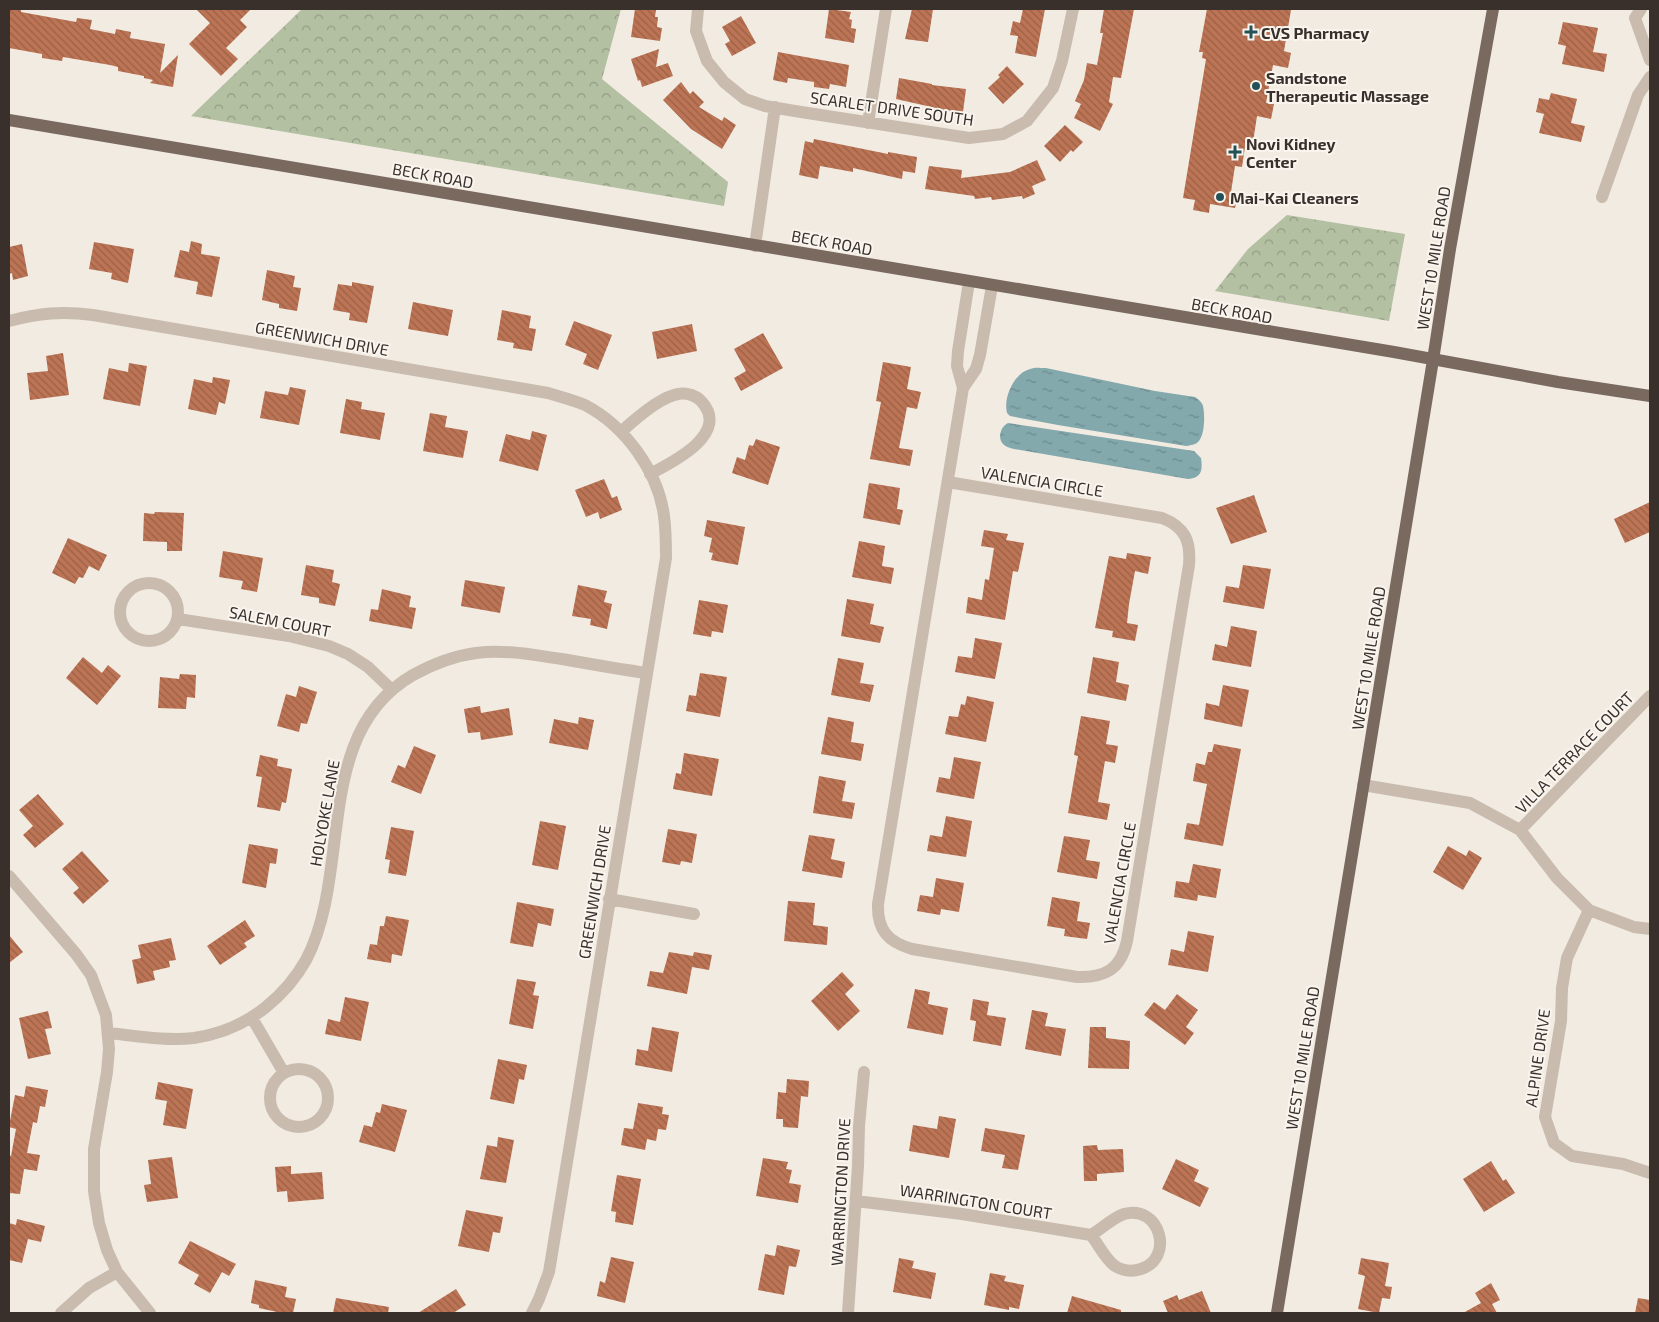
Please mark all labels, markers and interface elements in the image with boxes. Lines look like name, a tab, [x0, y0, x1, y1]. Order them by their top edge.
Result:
place label: CVS Pharmacy	[1261, 23, 1369, 43]
marker: CVS Pharmacy	[1245, 26, 1257, 38]
place label: Sandstone Therapeutic Massage	[1266, 68, 1429, 105]
marker: Sandstone Therapeutic Massage	[1250, 80, 1262, 92]
street label: SCARLET DRIVE SOUTH	[809, 87, 975, 129]
place label: Novi Kidney Center	[1246, 134, 1336, 171]
marker: Novi Kidney Center	[1228, 145, 1242, 159]
street label: BECK ROAD	[391, 159, 475, 191]
street label: WEST 10 MILE ROAD	[1412, 185, 1454, 331]
place label: Mai-Kai Cleaners	[1230, 188, 1359, 207]
marker: Mai-Kai Cleaners	[1214, 191, 1226, 203]
street label: BECK ROAD	[790, 226, 874, 258]
street label: BECK ROAD	[1190, 294, 1274, 326]
street label: GREENWICH DRIVE	[254, 317, 390, 359]
street label: VALENCIA CIRCLE	[979, 462, 1105, 500]
street label: WEST 10 MILE ROAD	[1347, 585, 1389, 731]
street label: SALEM COURT	[228, 602, 332, 640]
street label: VILLA TERRACE COURT	[1511, 687, 1637, 817]
street label: HOLYOKE LANE	[305, 758, 343, 868]
street label: VALENCIA CIRCLE	[1099, 820, 1139, 946]
street label: GREENWICH DRIVE	[574, 824, 614, 960]
street label: WEST 10 MILE ROAD	[1281, 985, 1323, 1131]
street label: ALPINE DRIVE	[1521, 1008, 1553, 1108]
street label: WARRINGTON DRIVE	[827, 1118, 853, 1266]
street label: WARRINGTON COURT	[899, 1180, 1053, 1222]

